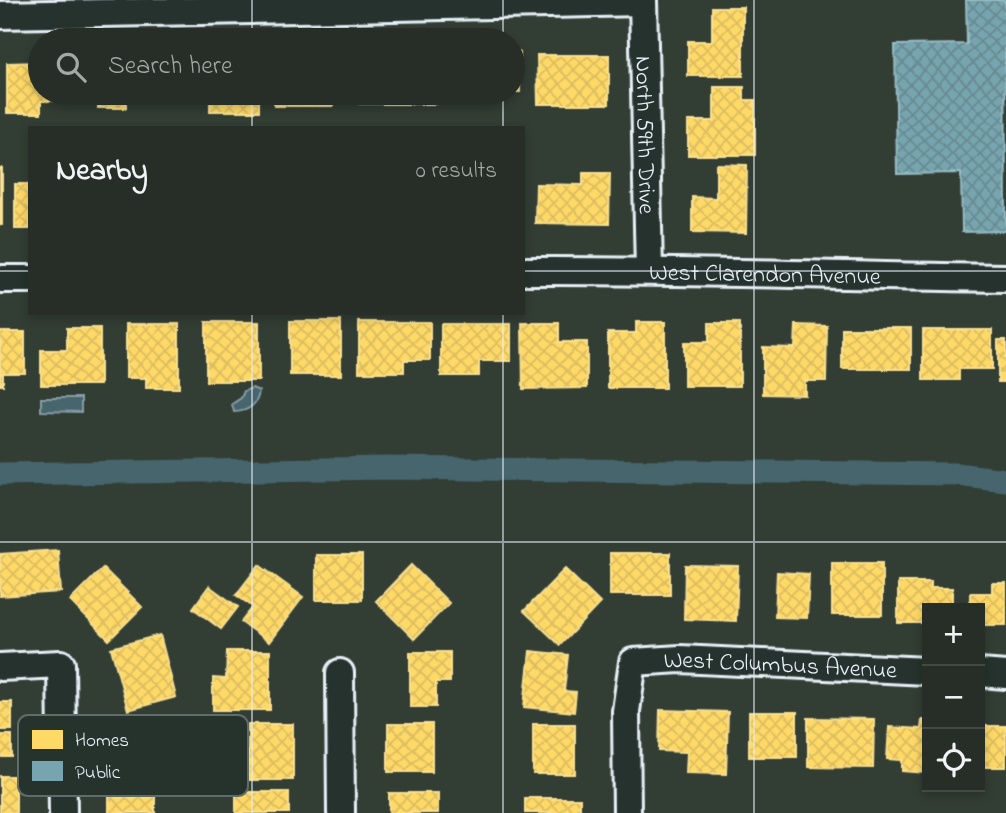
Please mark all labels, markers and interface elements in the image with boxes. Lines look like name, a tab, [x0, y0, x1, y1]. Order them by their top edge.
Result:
search box	[28, 28, 525, 105]
icon: search	[52, 48, 90, 86]
text: Search here	[108, 48, 233, 86]
street label: North 59th Drive	[624, 56, 663, 215]
text: Nearby	[56, 150, 148, 194]
text: 0 results	[416, 155, 497, 188]
street label: West Clarendon Avenue	[649, 256, 881, 296]
map controls	[922, 603, 985, 792]
button: +	[922, 603, 985, 666]
street label: West Columbus Avenue	[663, 644, 898, 690]
button: −	[922, 666, 985, 729]
legend	[18, 715, 248, 796]
text: Homes	[75, 728, 129, 755]
button: locate	[922, 729, 985, 792]
text: Public	[75, 760, 121, 787]

